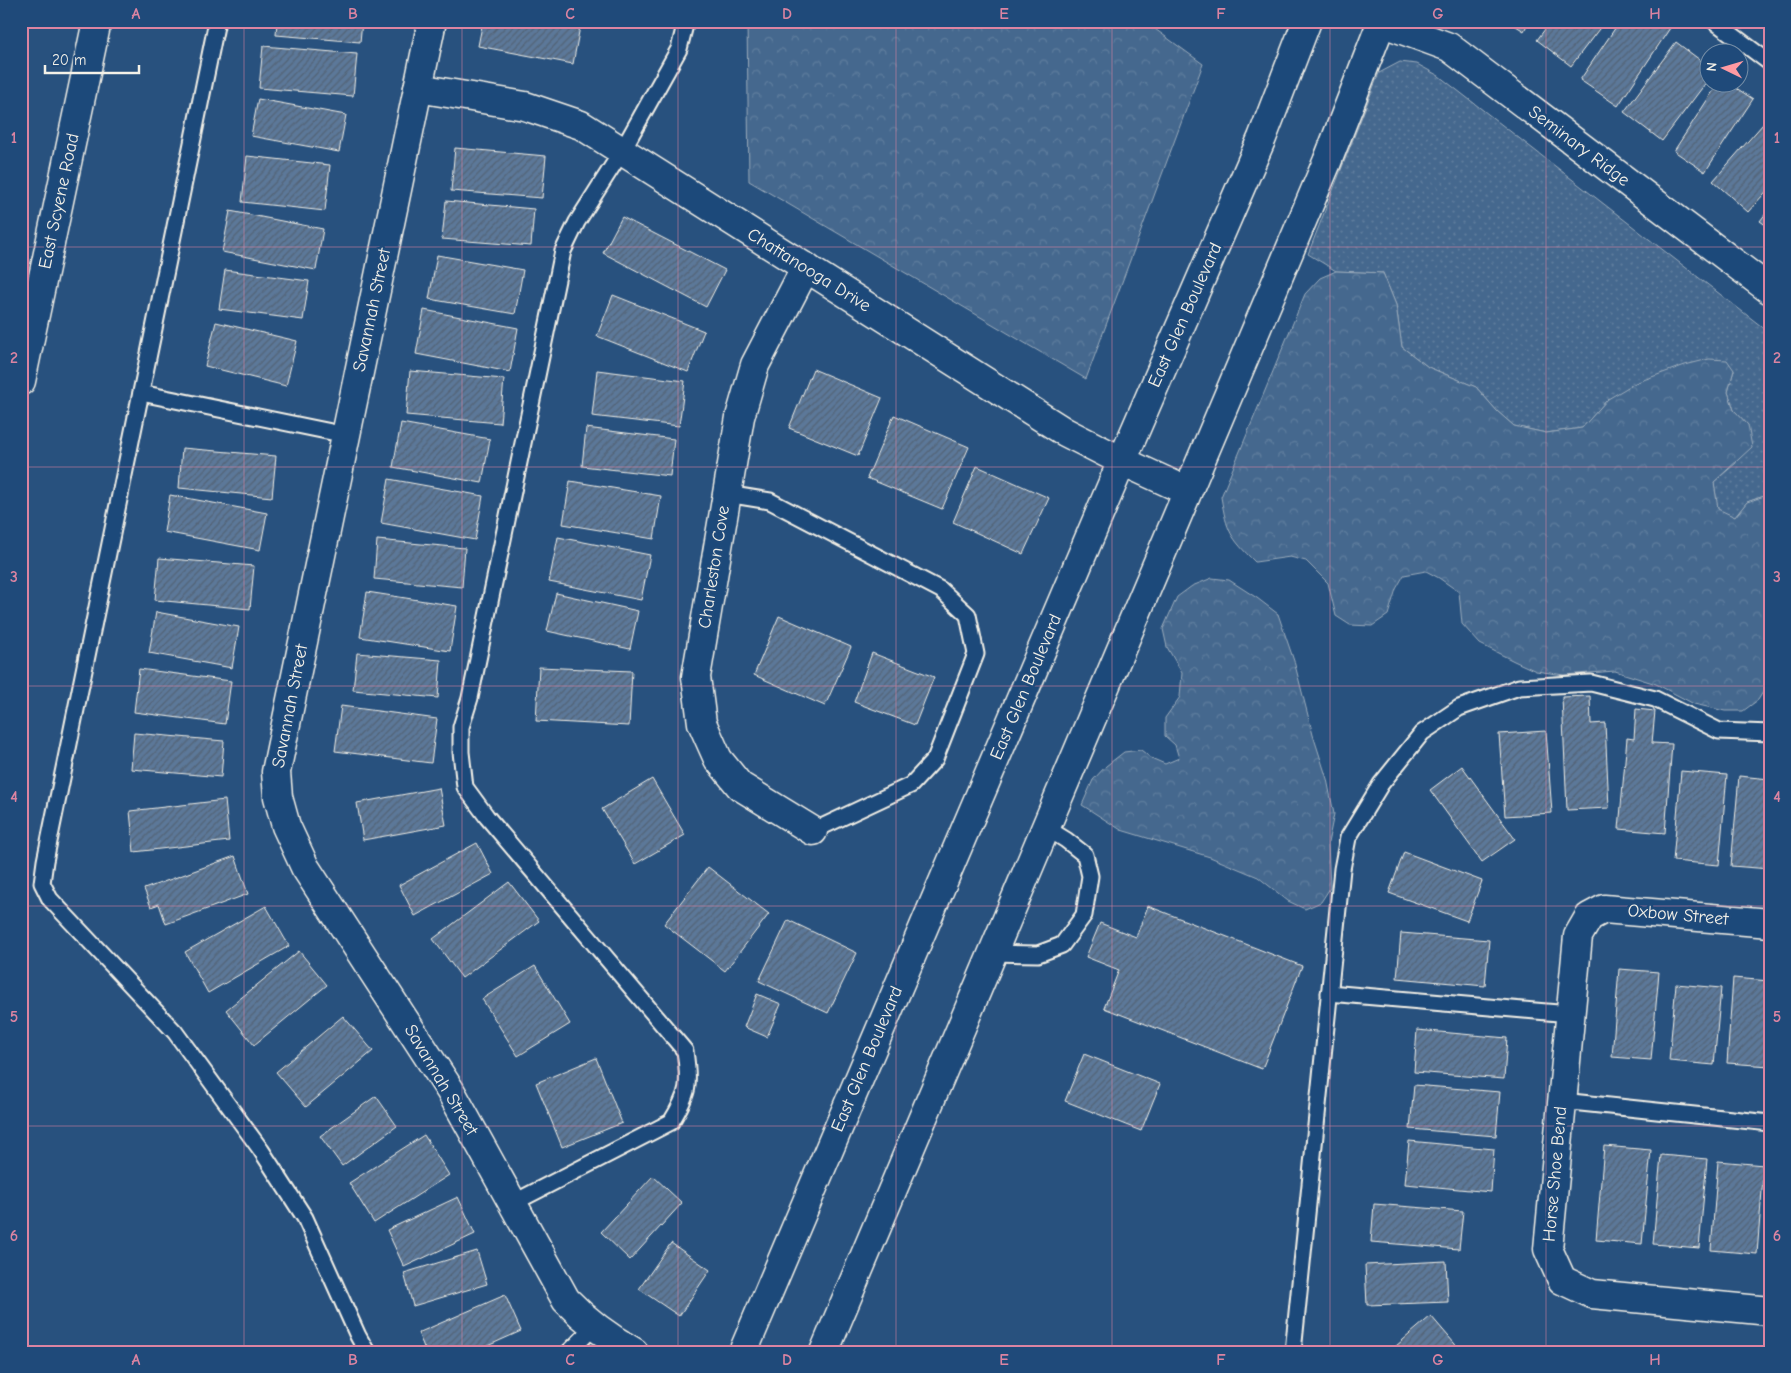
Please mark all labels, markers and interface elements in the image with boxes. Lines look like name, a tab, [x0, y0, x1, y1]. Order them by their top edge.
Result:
text: A	[132, 5, 141, 23]
text: B	[348, 5, 358, 23]
text: C	[565, 5, 575, 23]
text: D	[782, 5, 792, 23]
text: E	[999, 5, 1009, 23]
text: F	[1216, 5, 1226, 23]
text: G	[1432, 5, 1444, 23]
text: H	[1649, 5, 1661, 23]
scale bar	[45, 42, 139, 74]
north arrow	[1698, 42, 1748, 92]
text: 20 m	[52, 51, 86, 69]
text: N	[1703, 62, 1720, 72]
street label: Seminary Ridge	[1524, 101, 1634, 191]
text: 1	[11, 129, 17, 147]
text: 1	[1774, 129, 1780, 147]
street label: East Scyene Road	[34, 131, 84, 271]
street label: Chattanooga Drive	[743, 224, 875, 316]
street label: East Glen Boulevard	[1144, 239, 1226, 391]
street label: Savannah Street	[349, 246, 396, 374]
text: 2	[10, 349, 18, 367]
text: 2	[1773, 349, 1781, 367]
street label: Charleston Cove	[694, 504, 734, 630]
text: 3	[10, 568, 18, 586]
text: 3	[1773, 568, 1781, 586]
street label: East Glen Boulevard	[986, 611, 1066, 763]
street label: Savannah Street	[268, 642, 312, 770]
text: 4	[10, 788, 18, 806]
text: 4	[1773, 788, 1781, 806]
street label: Oxbow Street	[1627, 900, 1730, 930]
street label: East Glen Boulevard	[827, 983, 907, 1135]
text: 5	[10, 1008, 18, 1026]
text: 5	[1773, 1008, 1781, 1026]
street label: Savannah Street	[400, 1021, 483, 1140]
street label: Horse Shoe Bend	[1539, 1105, 1571, 1243]
text: 6	[10, 1227, 18, 1245]
text: 6	[1773, 1227, 1781, 1245]
text: A	[132, 1351, 141, 1369]
text: B	[348, 1351, 358, 1369]
text: C	[565, 1351, 575, 1369]
text: D	[782, 1351, 792, 1369]
text: E	[999, 1351, 1009, 1369]
text: F	[1216, 1351, 1226, 1369]
text: G	[1432, 1351, 1444, 1369]
text: H	[1649, 1351, 1661, 1369]

